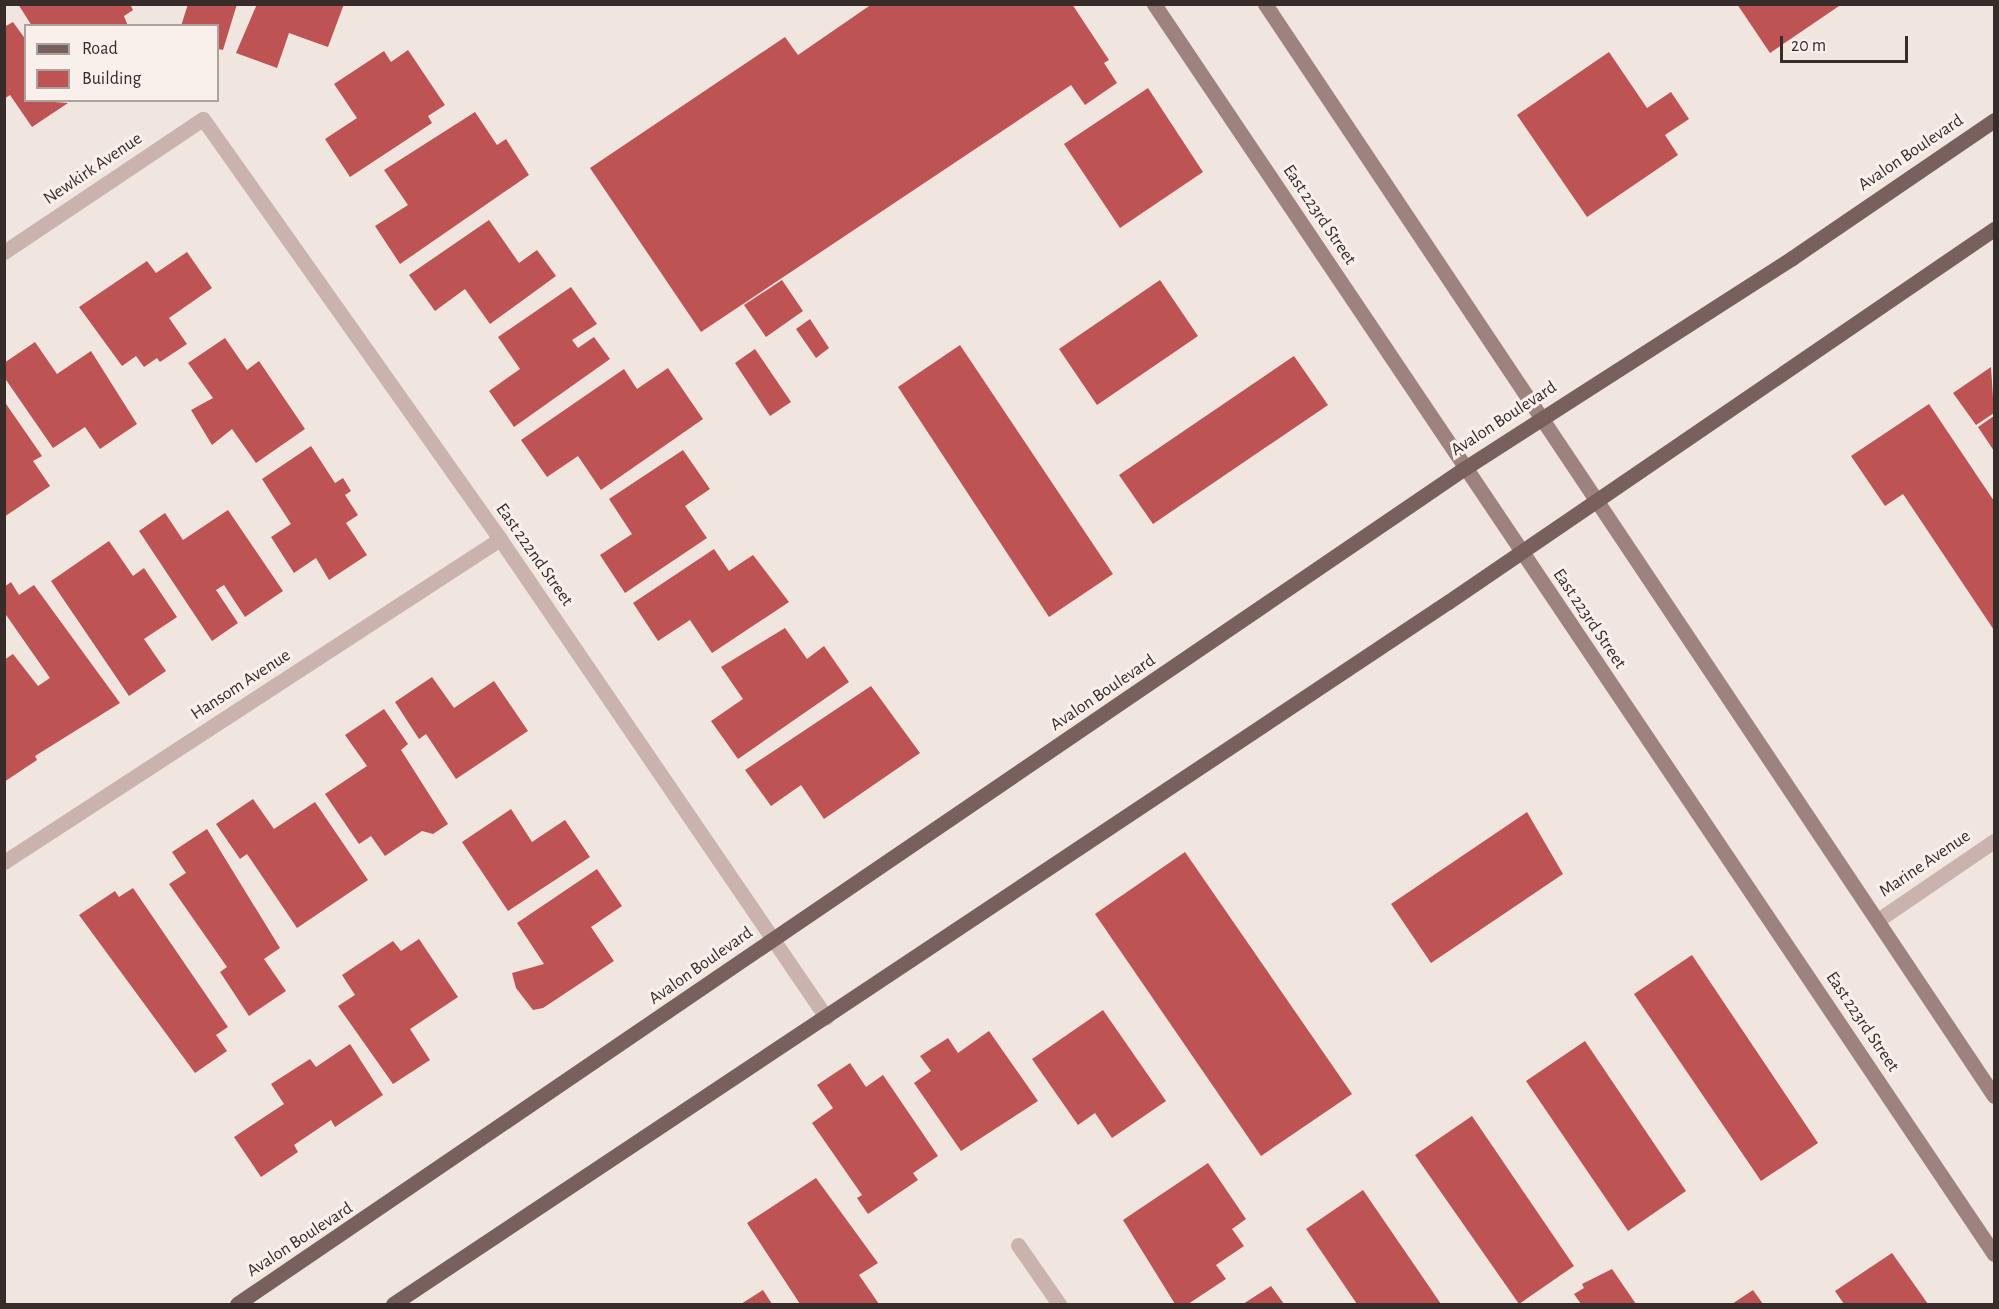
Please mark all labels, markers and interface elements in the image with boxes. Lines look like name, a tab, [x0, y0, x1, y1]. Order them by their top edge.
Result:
legend	[24, 24, 219, 102]
scale bar	[1783, 24, 1910, 62]
text: 20 m	[1791, 37, 1826, 55]
text: Road	[82, 40, 118, 58]
text: Building	[82, 70, 141, 88]
street label: Avalon Boulevard	[1854, 110, 1968, 196]
street label: Newkirk Avenue	[40, 128, 146, 210]
street label: East 223rd Street	[1278, 161, 1360, 269]
street label: Avalon Boulevard	[1447, 377, 1561, 461]
street label: East 222nd Street	[491, 499, 577, 611]
street label: East 223rd Street	[1548, 565, 1630, 673]
street label: Hansom Avenue	[187, 645, 295, 725]
street label: Avalon Boulevard	[1046, 650, 1160, 736]
street label: Marine Avenue	[1875, 826, 1975, 902]
street label: Avalon Boulevard	[645, 922, 757, 1010]
street label: East 223rd Street	[1821, 968, 1903, 1076]
street label: Avalon Boulevard	[243, 1198, 357, 1282]

